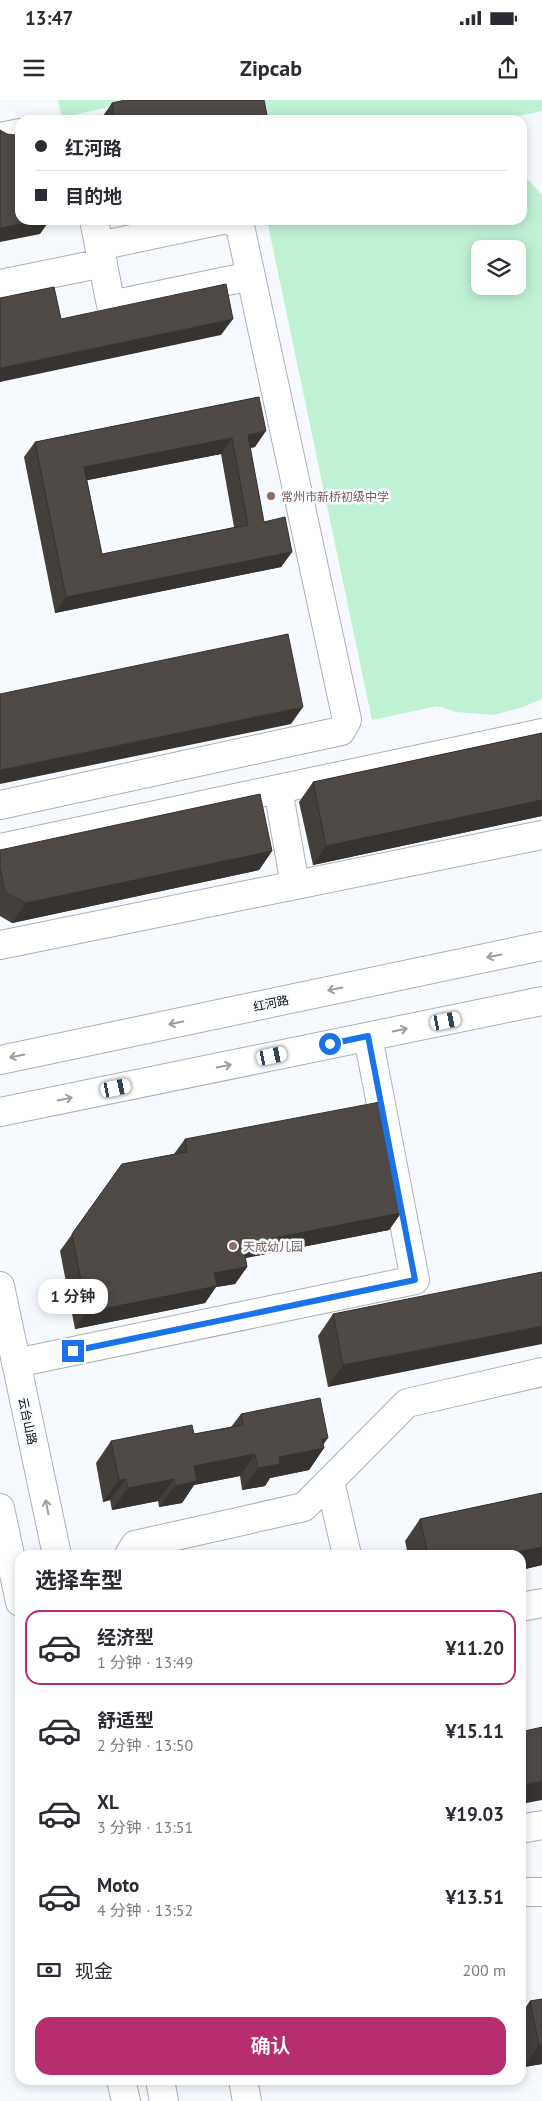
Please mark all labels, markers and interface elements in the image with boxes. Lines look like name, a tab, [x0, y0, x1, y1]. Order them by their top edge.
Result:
text: 13:47	[25, 6, 73, 30]
icon: menu	[20, 54, 48, 82]
text: Zipcab	[240, 54, 302, 82]
icon: share	[494, 54, 522, 82]
text: 红河路	[65, 136, 122, 160]
text: 目的地	[65, 184, 122, 208]
map controls	[471, 240, 526, 295]
button: layers	[471, 240, 526, 295]
place label: 常州市新桥初级中学	[281, 489, 389, 504]
marker: 常州市新桥初级中学	[265, 490, 277, 502]
one-way arrow	[487, 952, 503, 961]
one-way arrow	[328, 985, 344, 995]
street label: 红河路	[252, 992, 290, 1014]
car	[429, 1011, 462, 1031]
one-way arrow	[169, 1019, 185, 1028]
one-way arrow	[392, 1025, 408, 1034]
route start	[319, 1033, 341, 1055]
car	[255, 1046, 288, 1066]
one-way arrow	[10, 1052, 26, 1061]
one-way arrow	[216, 1061, 232, 1070]
car	[99, 1078, 132, 1098]
one-way arrow	[56, 1094, 72, 1103]
place label: 天成幼儿园	[243, 1239, 303, 1254]
marker: 天成幼儿园	[227, 1240, 239, 1252]
callout: 1 分钟	[38, 1278, 108, 1314]
text: 1 分钟	[50, 1286, 96, 1306]
route end	[62, 1340, 84, 1362]
street label: 云台山路	[16, 1396, 40, 1446]
one-way arrow	[42, 1500, 52, 1516]
text: 选择车型	[35, 1566, 123, 1594]
icon: car	[37, 1625, 82, 1670]
text: 经济型	[97, 1625, 154, 1649]
text: ¥11.20	[445, 1636, 504, 1660]
text: 1 分钟 · 13:49	[97, 1652, 193, 1672]
icon: car	[37, 1708, 82, 1753]
text: 舒适型	[97, 1708, 154, 1732]
text: ¥15.11	[445, 1719, 504, 1743]
text: 2 分钟 · 13:50	[97, 1735, 193, 1755]
text: XL	[97, 1790, 119, 1814]
icon: car	[37, 1791, 82, 1836]
text: ¥19.03	[445, 1802, 504, 1826]
text: 3 分钟 · 13:51	[97, 1817, 193, 1837]
text: Moto	[97, 1873, 139, 1897]
icon: car	[37, 1874, 82, 1919]
text: ¥13.51	[445, 1885, 504, 1909]
text: 4 分钟 · 13:52	[97, 1900, 193, 1920]
icon: cash	[35, 1956, 63, 1984]
text: 现金	[75, 1959, 113, 1983]
text: 200 m	[463, 1960, 506, 1980]
button: 确认	[35, 2017, 506, 2075]

